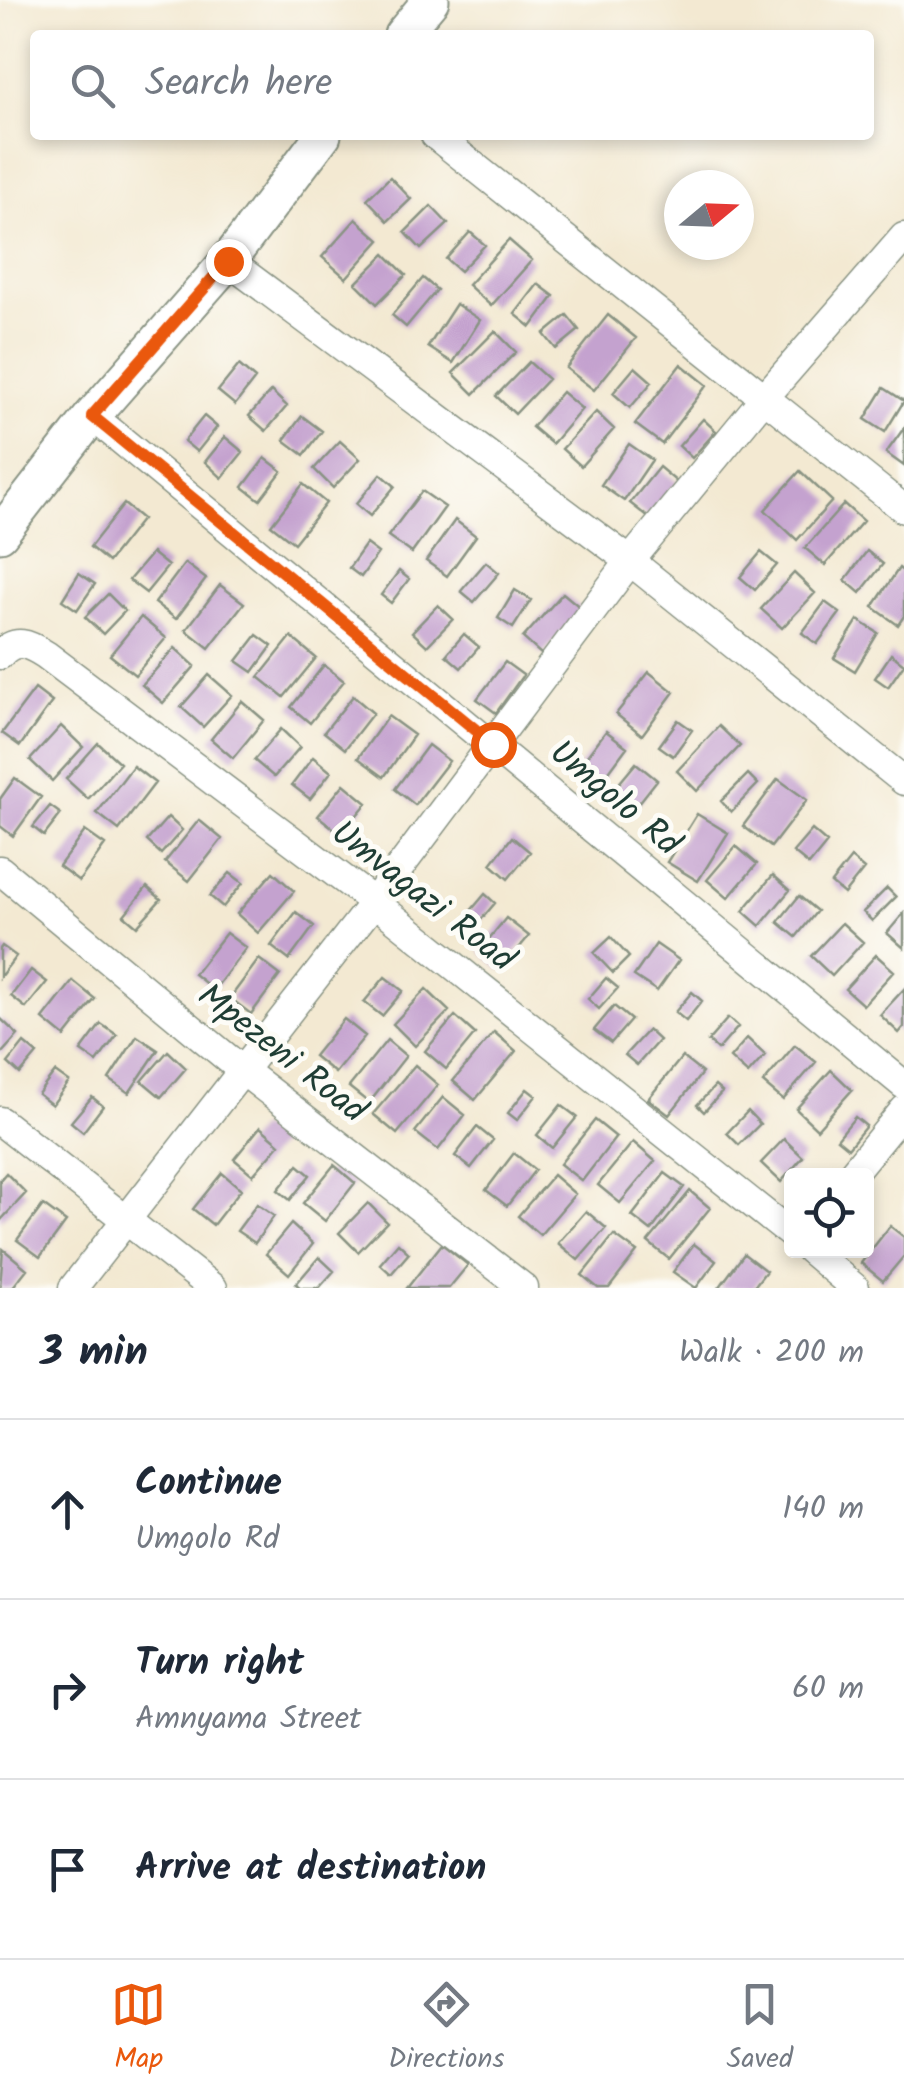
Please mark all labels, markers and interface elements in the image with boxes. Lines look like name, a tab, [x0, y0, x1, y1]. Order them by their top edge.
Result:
search box	[30, 30, 874, 140]
text: Search here	[145, 55, 332, 115]
icon: search	[65, 58, 120, 113]
north arrow	[664, 170, 754, 260]
route end	[206, 239, 252, 285]
route start	[471, 722, 517, 768]
street label: Umgolo Rd	[536, 727, 694, 872]
street label: Umvagazi Road	[318, 807, 528, 988]
street label: Mpezeni Road	[184, 970, 379, 1140]
map controls	[784, 1168, 874, 1258]
button: locate	[784, 1168, 874, 1258]
text: 3 min	[40, 1320, 148, 1387]
text: Walk · 200 m	[679, 1328, 864, 1379]
text: Continue	[135, 1454, 282, 1514]
icon: ahead	[40, 1482, 95, 1537]
text: 140 m	[782, 1484, 864, 1535]
text: Umgolo Rd	[135, 1514, 279, 1565]
text: Turn right	[135, 1634, 304, 1694]
icon: right	[40, 1662, 95, 1717]
text: 60 m	[792, 1664, 864, 1715]
text: Amnyama Street	[135, 1694, 361, 1745]
text: Arrive at destination	[135, 1839, 486, 1899]
icon: arrive	[40, 1842, 95, 1897]
tab: Map	[111, 1977, 166, 2082]
tab: Directions	[388, 1977, 504, 2082]
tab: Saved	[727, 1977, 793, 2082]

